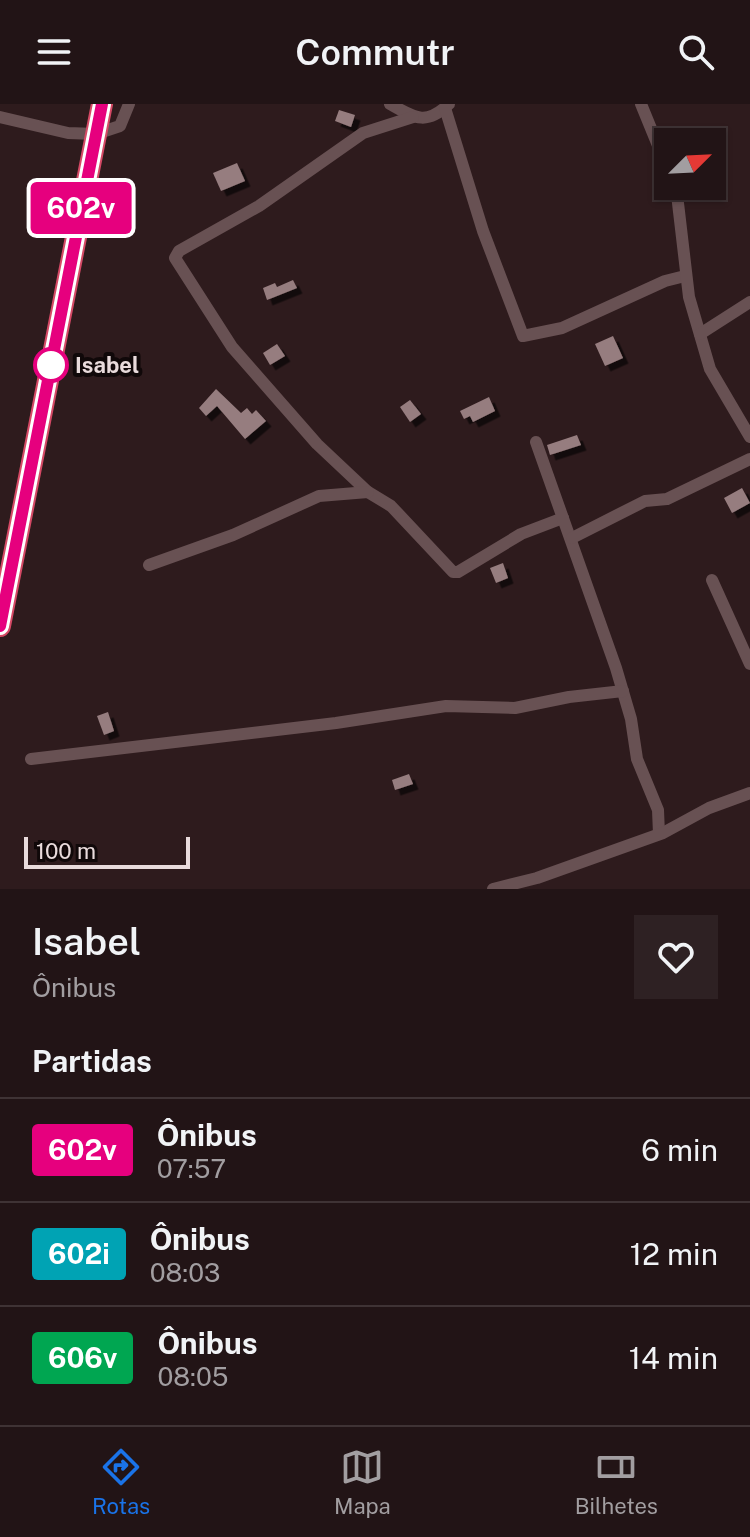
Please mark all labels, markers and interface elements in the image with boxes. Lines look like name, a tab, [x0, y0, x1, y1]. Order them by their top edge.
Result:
icon: menu	[32, 30, 76, 74]
icon: search	[674, 30, 718, 74]
text: Commutr	[295, 31, 455, 73]
north arrow	[654, 128, 726, 200]
map controls	[654, 128, 726, 200]
line badge: 602v	[25, 182, 137, 234]
text: 602v	[47, 191, 115, 224]
marker: Isabel	[34, 348, 68, 382]
place label: Isabel	[75, 352, 139, 378]
scale bar	[24, 833, 190, 869]
text: 100 m	[36, 838, 96, 864]
button: heart	[634, 915, 718, 999]
text: Isabel	[32, 919, 141, 964]
text: Ônibus	[32, 972, 116, 1003]
text: Partidas	[32, 1043, 152, 1079]
text: Ônibus	[157, 1117, 257, 1153]
text: 6 min	[641, 1132, 718, 1168]
text: 602v	[48, 1133, 117, 1166]
text: 07:57	[157, 1153, 226, 1184]
text: Ônibus	[150, 1221, 250, 1257]
text: 12 min	[630, 1236, 718, 1272]
text: 602i	[48, 1237, 110, 1270]
text: 08:03	[150, 1257, 220, 1288]
text: Ônibus	[157, 1325, 258, 1361]
text: 14 min	[629, 1340, 718, 1376]
text: 606v	[48, 1341, 117, 1374]
text: 08:05	[157, 1361, 228, 1392]
tab: Rotas	[92, 1445, 150, 1519]
tab: Mapa	[334, 1445, 391, 1519]
tab: Bilhetes	[575, 1445, 658, 1519]

